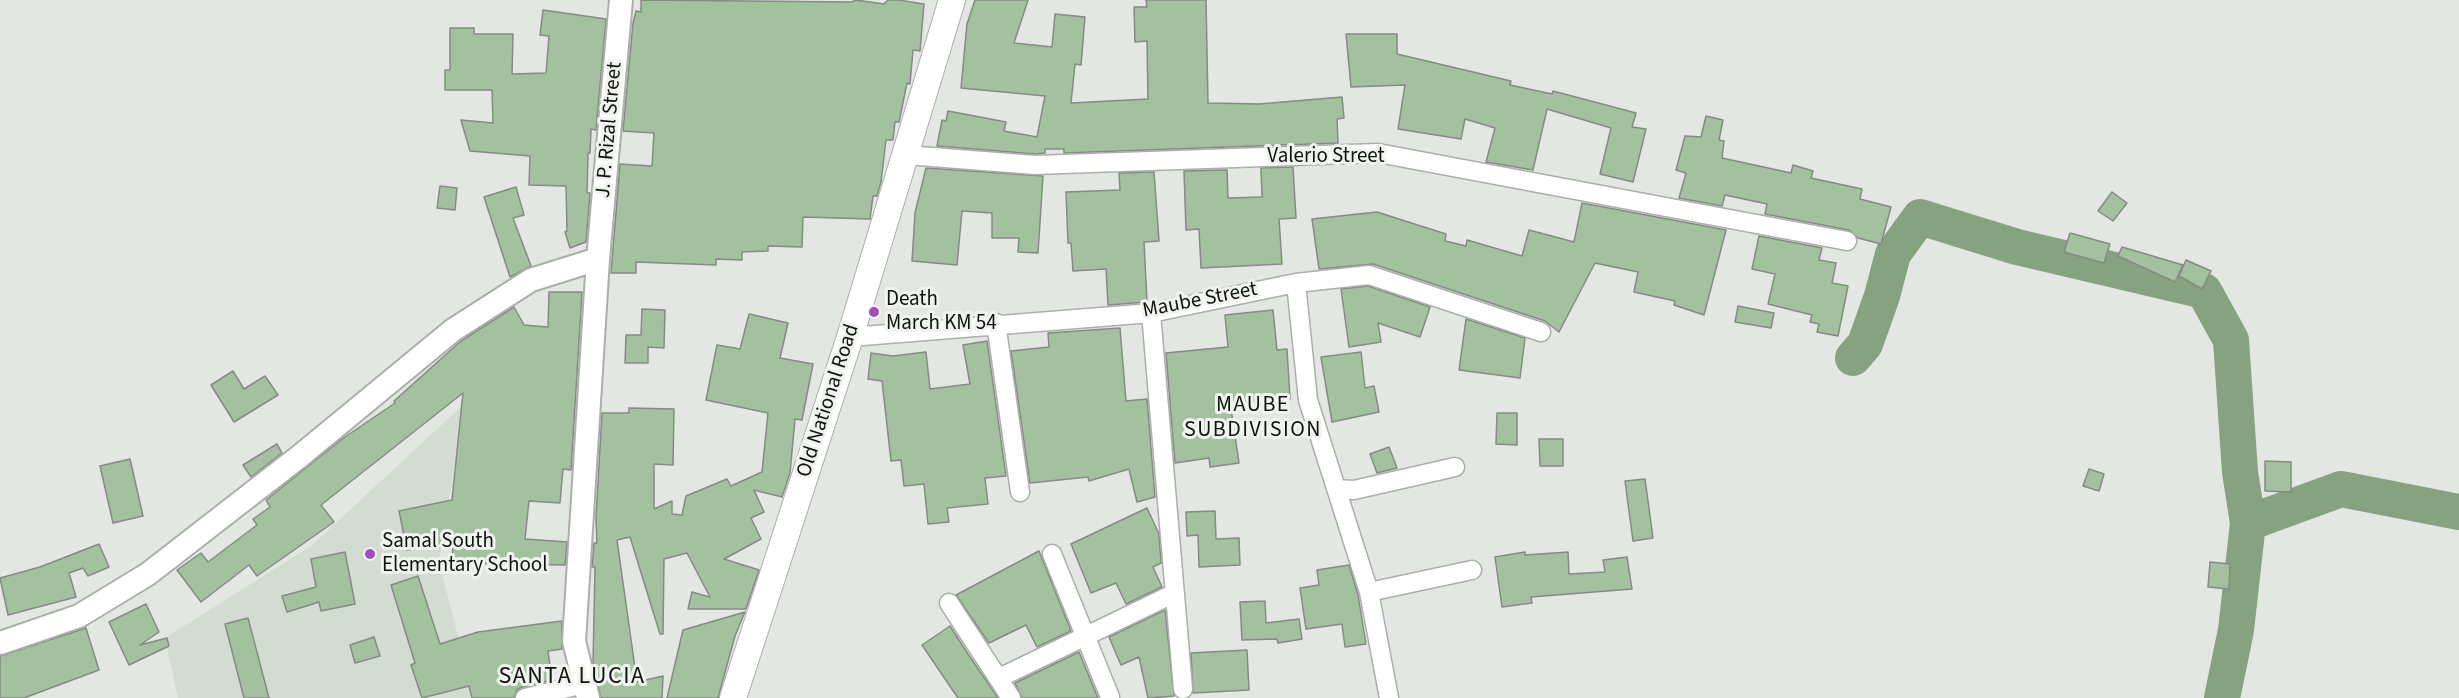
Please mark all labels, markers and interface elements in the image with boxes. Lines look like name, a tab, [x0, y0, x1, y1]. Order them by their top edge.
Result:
street label: J. P. Rizal Street	[592, 61, 628, 199]
street label: Valerio Street	[1267, 144, 1385, 170]
street label: Maube Street	[1141, 278, 1259, 324]
place label: Death March KM 54	[886, 287, 997, 337]
marker: Death March KM 54	[867, 305, 881, 319]
street label: Old National Road	[792, 321, 866, 481]
district label: MAUBE SUBDIVISION	[1184, 393, 1322, 445]
place label: Samal South Elementary School	[382, 529, 548, 579]
marker: Samal South Elementary School	[363, 547, 377, 561]
district label: SANTA LUCIA	[498, 664, 646, 692]

